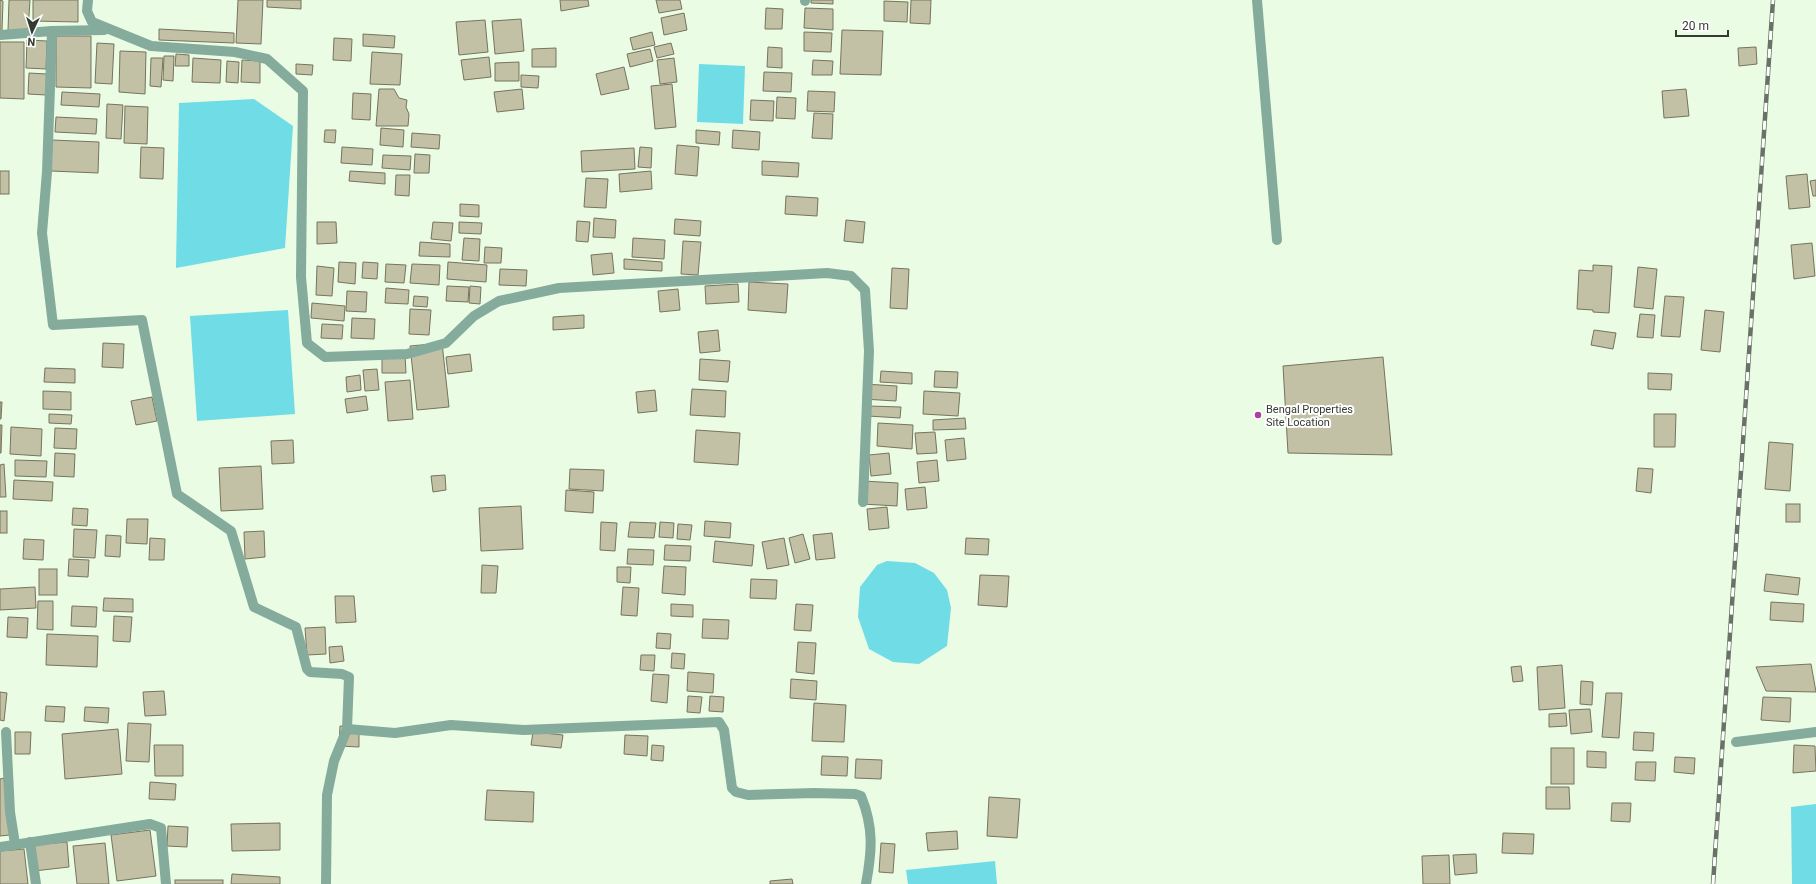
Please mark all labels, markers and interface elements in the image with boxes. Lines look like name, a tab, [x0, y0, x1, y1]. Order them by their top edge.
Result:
north arrow	[12, 12, 52, 52]
scale bar	[1676, 12, 1728, 38]
text: 20 m	[1682, 19, 1709, 33]
text: N	[27, 35, 36, 48]
place label: Bengal Properties Site Location	[1266, 403, 1353, 429]
marker: Bengal Properties Site Location	[1253, 410, 1263, 420]

